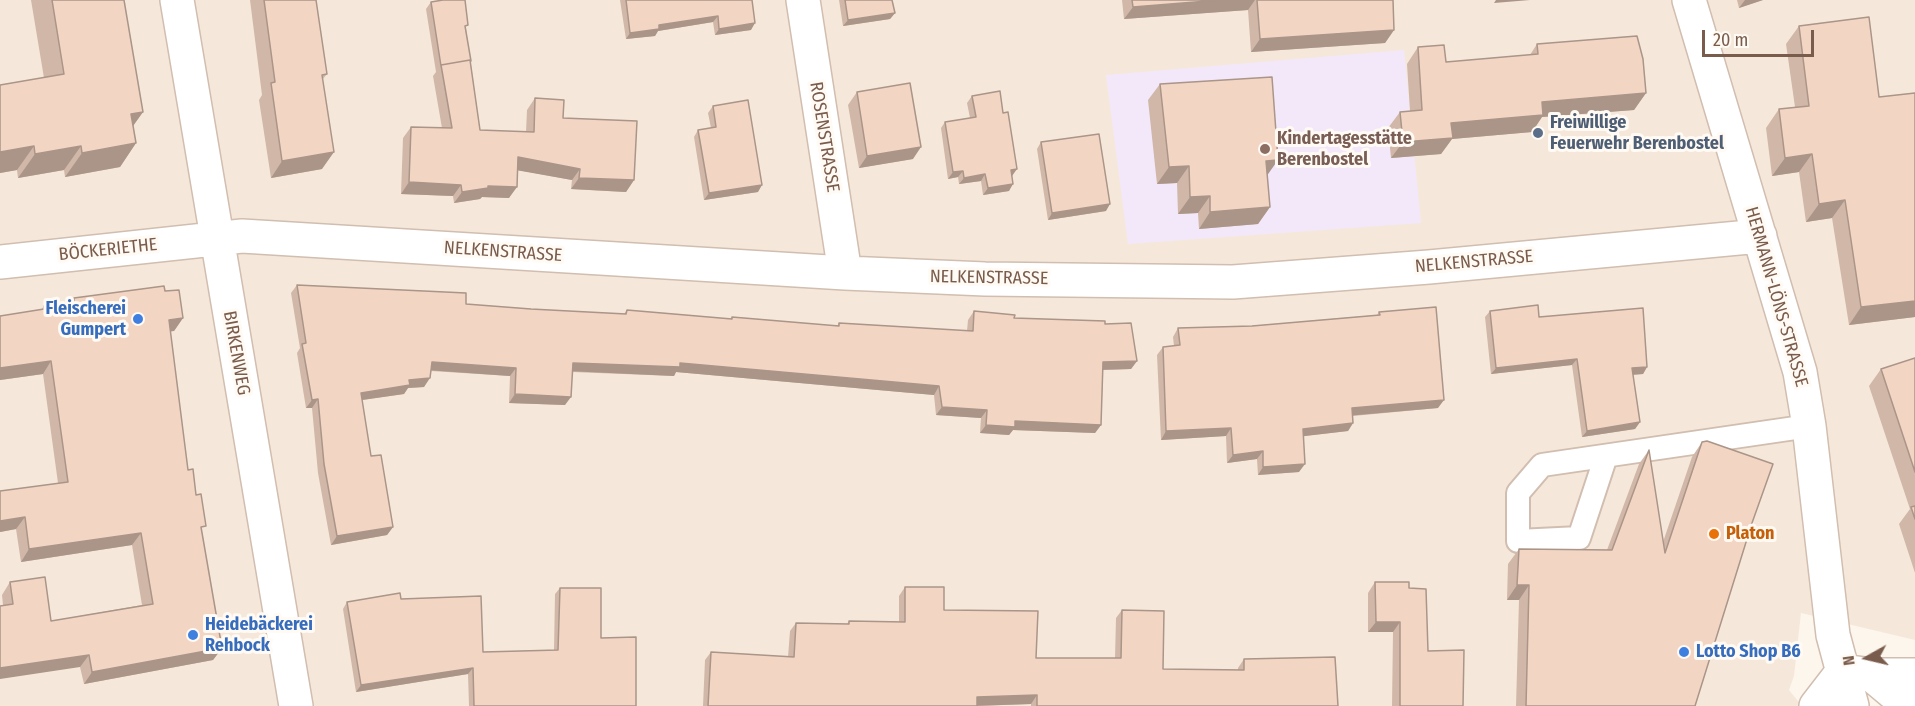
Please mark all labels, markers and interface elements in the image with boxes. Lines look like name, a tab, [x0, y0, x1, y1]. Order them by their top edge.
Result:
scale bar	[1705, 18, 1818, 56]
text: 20 m	[1713, 29, 1748, 51]
street label: ROSENSTRASSE	[805, 80, 843, 194]
place label: Freiwillige Feuerwehr Berenbostel	[1550, 112, 1724, 154]
marker: Freiwillige Feuerwehr Berenbostel	[1531, 126, 1545, 140]
place label: Kindertagesstätte Berenbostel	[1277, 128, 1412, 170]
marker: Kindertagesstätte Berenbostel	[1258, 142, 1272, 156]
street label: HERMANN-LÖNS-STRASSE	[1740, 204, 1812, 390]
street label: BÖCKERIETHE	[58, 234, 158, 266]
street label: NELKENSTRASSE	[443, 237, 563, 267]
street label: NELKENSTRASSE	[1414, 246, 1534, 278]
street label: NELKENSTRASSE	[930, 266, 1048, 290]
place label: Fleischerei Gumpert	[45, 298, 126, 340]
street label: BIRKENWEG	[218, 309, 254, 397]
marker: Fleischerei Gumpert	[131, 312, 145, 326]
place label: Platon	[1726, 523, 1774, 545]
marker: Platon	[1707, 527, 1721, 541]
place label: Heidebäckerei Rehbock	[205, 614, 313, 656]
marker: Heidebäckerei Rehbock	[186, 628, 200, 642]
north arrow	[1837, 628, 1897, 688]
place label: Lotto Shop B6	[1696, 641, 1801, 663]
marker: Lotto Shop B6	[1677, 645, 1691, 659]
text: N	[1839, 655, 1859, 667]

